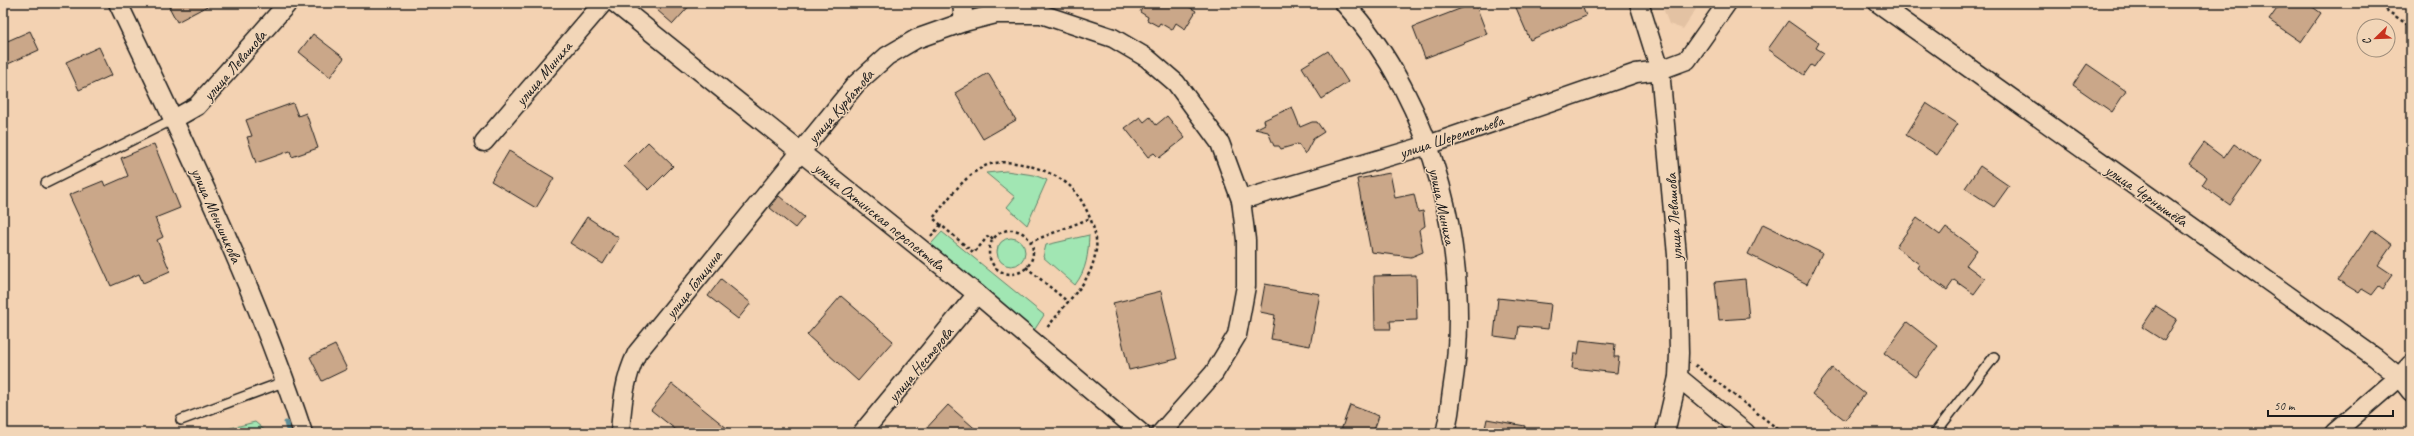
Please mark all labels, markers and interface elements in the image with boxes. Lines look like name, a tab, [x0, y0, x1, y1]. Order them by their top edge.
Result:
north arrow	[2356, 18, 2396, 58]
street label: улица Левашова	[198, 25, 272, 106]
text: С	[2359, 35, 2374, 47]
street label: улица Миниха	[510, 36, 577, 111]
street label: улица Курбатова	[802, 65, 879, 149]
street label: улица Шереметьева	[1396, 110, 1507, 163]
street label: улица Охтинская перспектива	[809, 157, 950, 276]
street label: улица Чернышёва	[2101, 160, 2192, 232]
street label: улица Меньшикова	[186, 164, 246, 267]
street label: улица Миниха	[1424, 165, 1460, 248]
street label: улица Левашова	[1661, 172, 1687, 262]
street label: улица Голицина	[660, 246, 727, 323]
street label: улица Нестерова	[883, 322, 959, 407]
scale bar	[2268, 392, 2393, 418]
text: 50 m	[2274, 398, 2296, 414]

